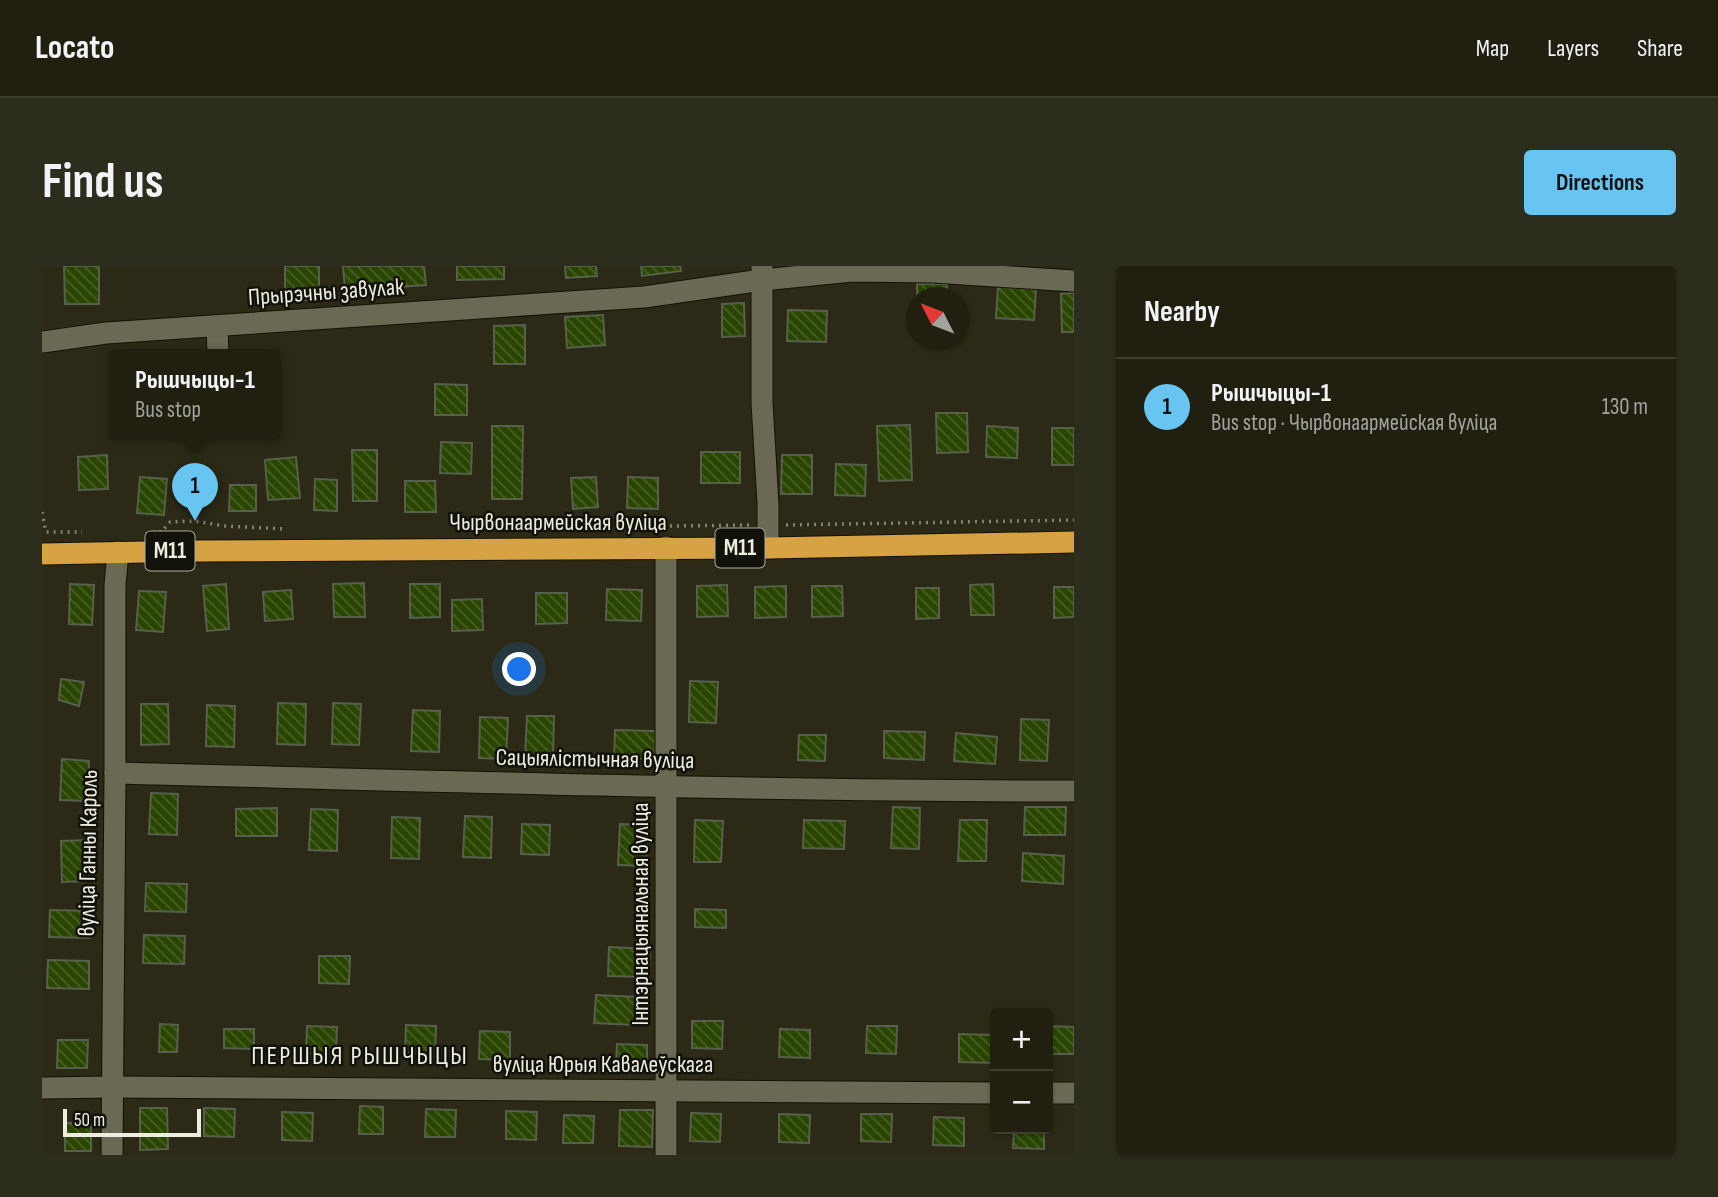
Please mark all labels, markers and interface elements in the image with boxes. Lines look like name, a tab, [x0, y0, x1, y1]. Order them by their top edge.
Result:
text: Locato	[35, 28, 114, 68]
text: Map	[1476, 34, 1509, 63]
text: Layers	[1547, 34, 1599, 63]
text: Share	[1637, 34, 1683, 63]
button: Directions	[1524, 150, 1676, 215]
text: Find us	[42, 153, 164, 212]
street label: Прырэчны завулак	[247, 272, 406, 312]
north arrow	[906, 287, 969, 350]
text: Nearby	[1144, 294, 1220, 330]
popup	[109, 349, 281, 440]
text: Рышчыцы-1	[135, 365, 255, 396]
text: Рышчыцы-1	[1211, 378, 1331, 409]
text: 1	[1162, 393, 1172, 421]
text: 130 m	[1602, 393, 1648, 421]
text: Bus stop	[135, 396, 201, 424]
text: Bus stop · Чырвонаармейская вуліца	[1211, 409, 1497, 437]
pin: 1	[172, 463, 218, 521]
street label: Чырвонаармейская вуліца	[449, 508, 667, 537]
road number: М11	[716, 528, 764, 568]
road number: М11	[146, 532, 194, 570]
your location	[502, 652, 536, 686]
street label: Сацыялістычная вуліца	[495, 743, 695, 775]
street label: вуліца Ганны Кароль	[72, 769, 104, 937]
street label: Інтэрнацыянальная вуліца	[626, 802, 655, 1026]
map controls	[990, 1008, 1053, 1134]
button: +	[990, 1008, 1053, 1071]
district label: ПЕРШЫЯ РЫШЧЫЦЫ	[251, 1041, 469, 1072]
street label: вуліца Юрыя Кавалеўскага	[493, 1050, 713, 1079]
button: −	[990, 1071, 1053, 1134]
scale bar	[63, 1106, 201, 1138]
text: 50 m	[74, 1109, 105, 1132]

